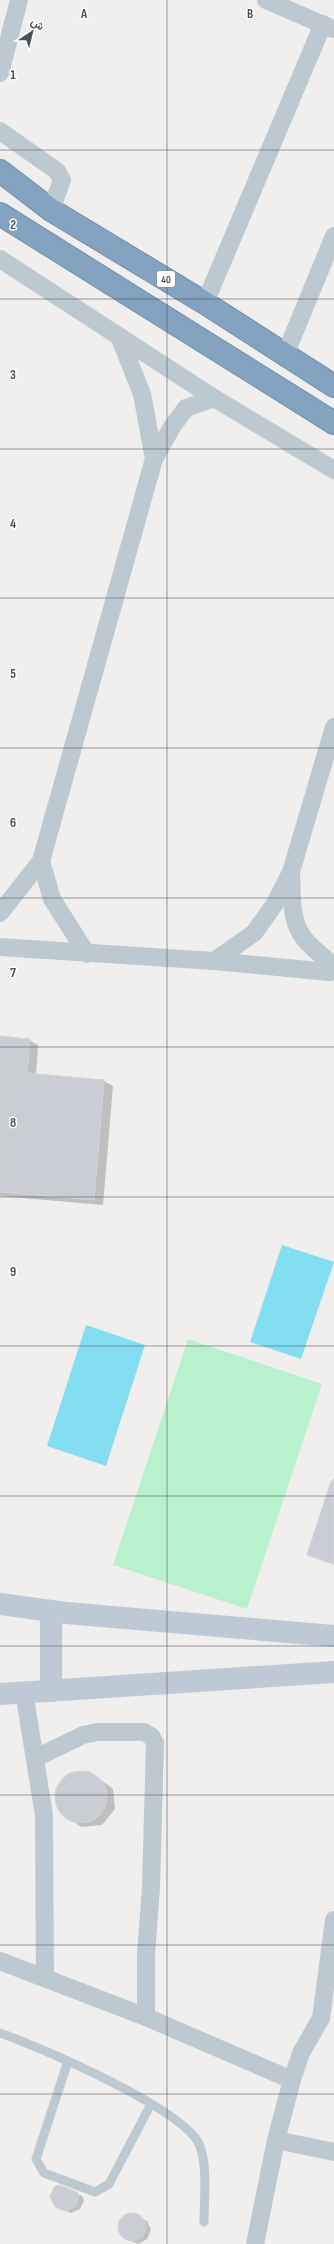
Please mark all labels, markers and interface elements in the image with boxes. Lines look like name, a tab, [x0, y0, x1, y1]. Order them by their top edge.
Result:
text: A	[80, 6, 88, 22]
text: B	[247, 6, 253, 22]
north arrow	[12, 12, 52, 52]
text: ش	[28, 15, 47, 33]
text: 1	[10, 67, 16, 83]
text: 2	[10, 217, 16, 233]
road number: 40	[157, 271, 175, 287]
text: 3	[10, 367, 16, 383]
text: 4	[10, 516, 16, 532]
text: 5	[10, 666, 16, 682]
text: 6	[10, 815, 16, 831]
text: 7	[10, 965, 16, 981]
text: 8	[10, 1115, 16, 1131]
text: 9	[10, 1264, 16, 1280]

